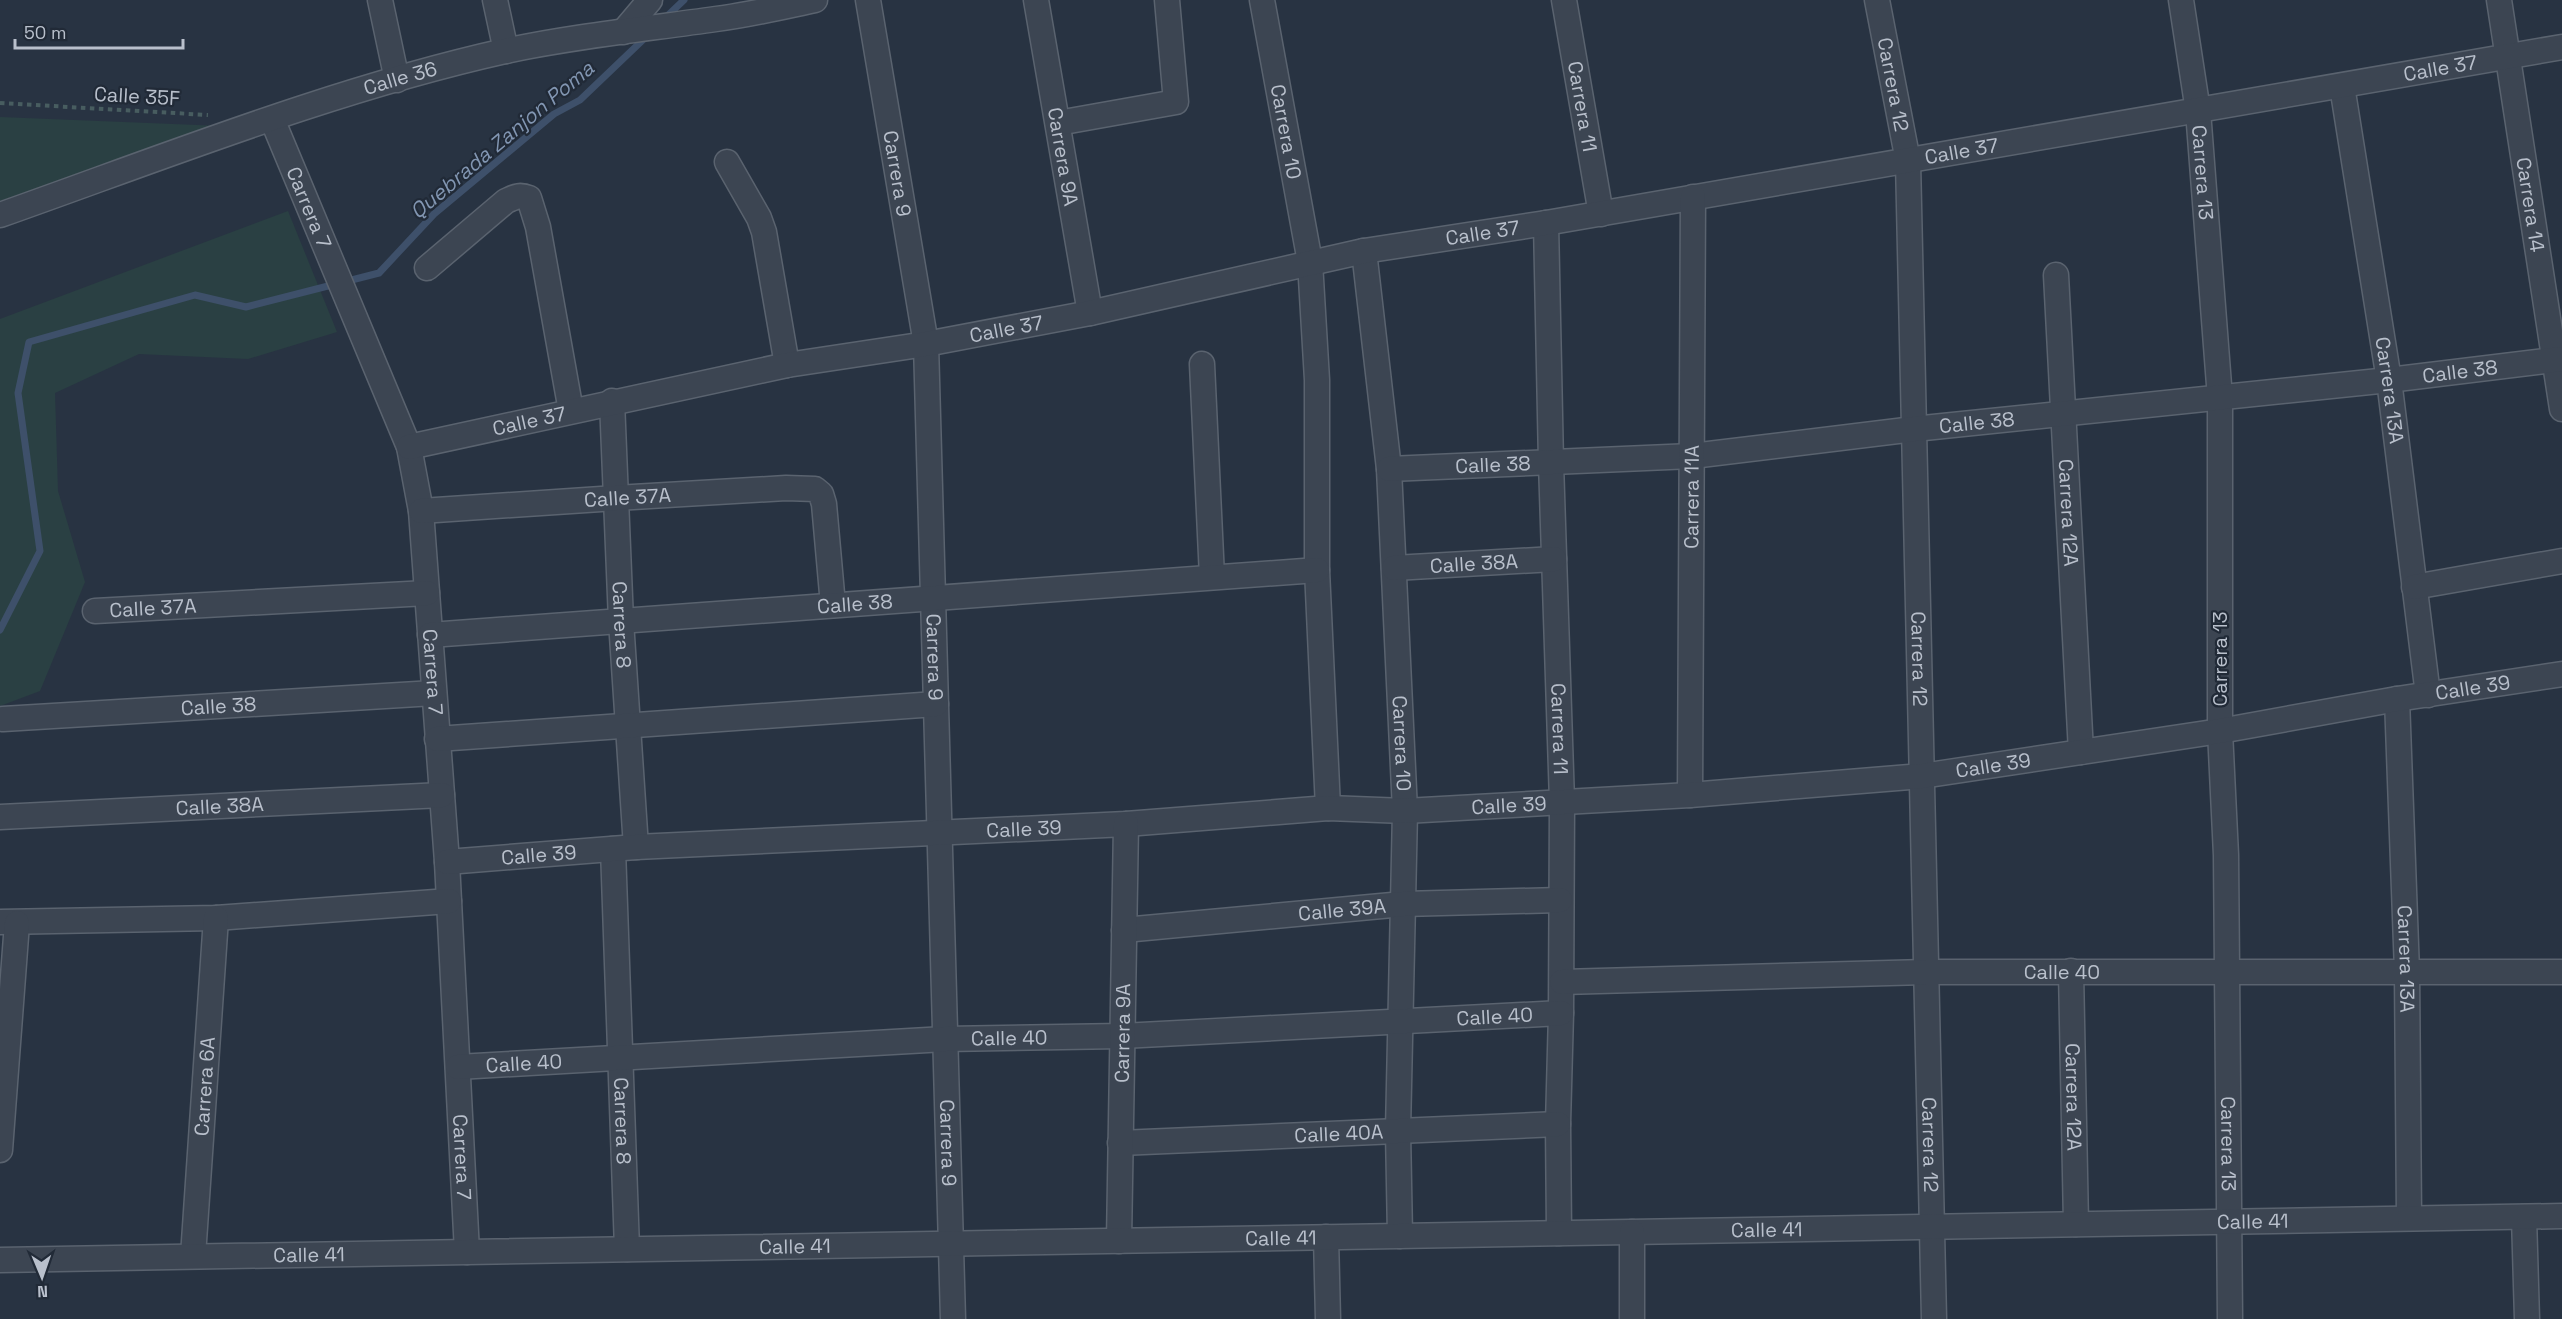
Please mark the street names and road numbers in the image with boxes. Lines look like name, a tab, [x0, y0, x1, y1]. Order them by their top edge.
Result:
street label: Carrera 12	[1871, 35, 1915, 134]
street label: Calle 37	[2401, 49, 2479, 87]
street label: Calle 36	[360, 55, 440, 101]
street label: Carrera 11	[1562, 59, 1603, 154]
street label: Calle 35F	[93, 81, 181, 111]
street label: Carrera 10	[1265, 82, 1308, 181]
street label: Carrera 9A	[1042, 105, 1084, 208]
street label: Carrera 13	[2186, 124, 2219, 221]
street label: Carrera 9	[877, 128, 917, 219]
street label: Calle 37	[1923, 132, 2000, 170]
street label: Carrera 14	[2510, 155, 2551, 254]
street label: Carrera 7	[280, 163, 338, 252]
street label: Calle 37	[1444, 214, 1521, 251]
street label: Calle 37	[967, 309, 1045, 349]
street label: Carrera 13A	[2369, 335, 2410, 446]
street label: Calle 38	[2421, 354, 2499, 389]
street label: Calle 37	[490, 400, 568, 442]
street label: Calle 38	[1938, 406, 2016, 439]
street label: Carrera 11A	[1678, 444, 1705, 549]
street label: Calle 38	[1455, 450, 1531, 479]
street label: Carrera 12A	[2053, 458, 2084, 568]
street label: Calle 37A	[583, 482, 672, 513]
street label: Calle 38A	[1429, 548, 1519, 579]
street label: Carrera 8	[606, 581, 637, 669]
street label: Calle 38	[816, 588, 894, 620]
street label: Calle 37A	[109, 592, 198, 623]
street label: Carrera 12	[1905, 611, 1933, 707]
street label: Carrera 13	[2207, 611, 2233, 707]
street label: Carrera 9	[920, 613, 949, 701]
street label: Carrera 7	[417, 628, 449, 716]
street label: Calle 39	[2434, 669, 2512, 706]
street label: Carrera 11	[1545, 683, 1574, 775]
street label: Calle 38	[180, 691, 257, 721]
street label: Carrera 10	[1387, 695, 1417, 792]
street label: Calle 39	[1954, 747, 2032, 784]
street label: Calle 39	[1471, 790, 1547, 820]
street label: Calle 38A	[175, 791, 265, 821]
street label: Calle 39	[986, 814, 1062, 844]
street label: Calle 39	[500, 839, 577, 871]
street label: Calle 39A	[1297, 893, 1388, 927]
street label: Carrera 13A	[2392, 904, 2420, 1013]
street label: Calle 40	[2024, 959, 2100, 985]
street label: Carrera 9A	[1109, 983, 1136, 1083]
street label: Calle 40	[1456, 1001, 1534, 1031]
street label: Calle 40	[971, 1024, 1048, 1052]
street label: Carrera 6A	[188, 1035, 221, 1137]
street label: Carrera 12A	[2059, 1043, 2088, 1152]
street label: Calle 40	[485, 1048, 563, 1078]
street label: Carrera 8	[608, 1077, 637, 1165]
street label: Carrera 13	[2215, 1096, 2242, 1191]
street label: Carrera 12	[1916, 1097, 1944, 1193]
street label: Carrera 9	[934, 1099, 962, 1187]
street label: Carrera 7	[447, 1113, 477, 1201]
street label: Calle 40A	[1294, 1119, 1384, 1148]
street label: Calle 41	[2217, 1208, 2289, 1235]
street label: Calle 41	[1731, 1216, 1803, 1243]
street label: Calle 41	[1245, 1224, 1317, 1252]
street label: Calle 41	[759, 1233, 831, 1260]
street label: Calle 41	[273, 1241, 345, 1268]

